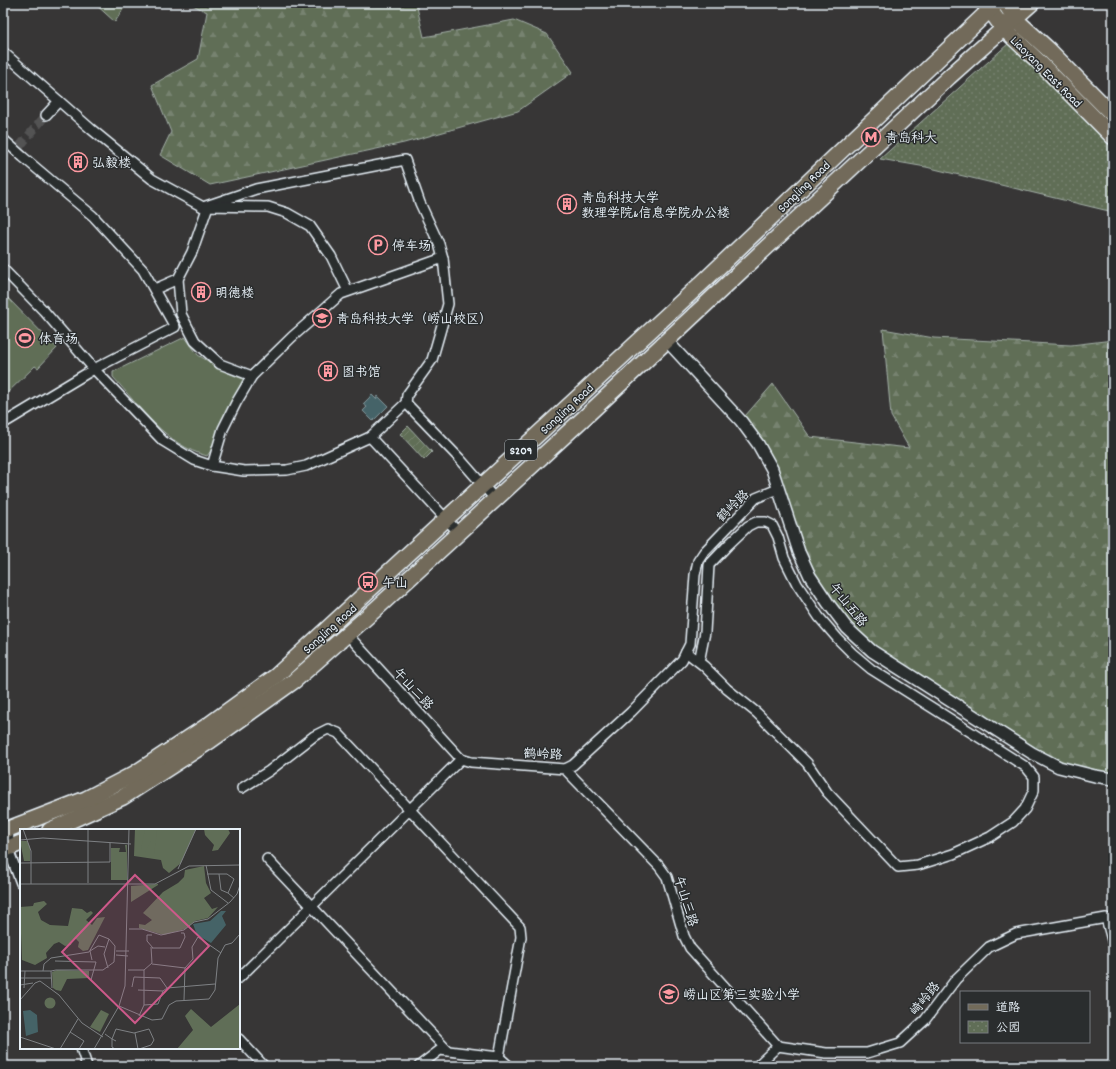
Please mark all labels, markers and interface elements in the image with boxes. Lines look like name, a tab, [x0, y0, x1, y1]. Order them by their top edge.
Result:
street label: Liaoyang East Road	[1005, 32, 1086, 113]
metro station icon: 青岛科大	[860, 126, 882, 148]
place label: 青岛科大	[885, 130, 937, 149]
building icon: 弘毅楼	[67, 151, 89, 173]
place label: 弘毅楼	[92, 155, 131, 174]
street label: Songling Road	[774, 157, 836, 218]
place label: 青岛科技大学 数理学院&信息学院办公楼	[581, 190, 730, 224]
building icon: 青岛科技大学 数理学院&信息学院办公楼	[556, 193, 578, 215]
parking icon: 停车场	[367, 234, 389, 256]
place label: 停车场	[392, 238, 431, 257]
building icon: 明德楼	[190, 281, 212, 303]
place label: 明德楼	[215, 285, 254, 304]
school or university icon: 青岛科技大学（崂山校区）	[311, 307, 333, 329]
place label: 青岛科技大学（崂山校区）	[336, 311, 492, 330]
sports icon: 体育场	[14, 327, 36, 349]
place label: 体育场	[39, 331, 78, 350]
building icon: 图书馆	[317, 360, 339, 382]
place label: 图书馆	[342, 364, 381, 383]
street label: Songling Road	[536, 380, 599, 440]
road number: S209	[505, 440, 537, 460]
street label: 鹤岭路	[713, 486, 754, 527]
bus stop icon: 午山	[357, 571, 379, 593]
place label: 午山	[382, 575, 408, 594]
street label: 午山五路	[823, 579, 871, 632]
street label: Songling Road	[299, 600, 362, 660]
street label: 午山二路	[387, 664, 437, 715]
street label: 鹤岭路	[523, 745, 563, 766]
inset map	[20, 829, 240, 1049]
street label: 午山三路	[668, 874, 701, 929]
street label: 崎岭路	[906, 978, 946, 1021]
school or university icon: 崂山区第三实验小学	[658, 983, 680, 1005]
place label: 崂山区第三实验小学	[683, 987, 800, 1006]
legend	[960, 991, 1090, 1043]
text: 道路	[996, 1000, 1020, 1017]
text: 公园	[996, 1020, 1020, 1037]

